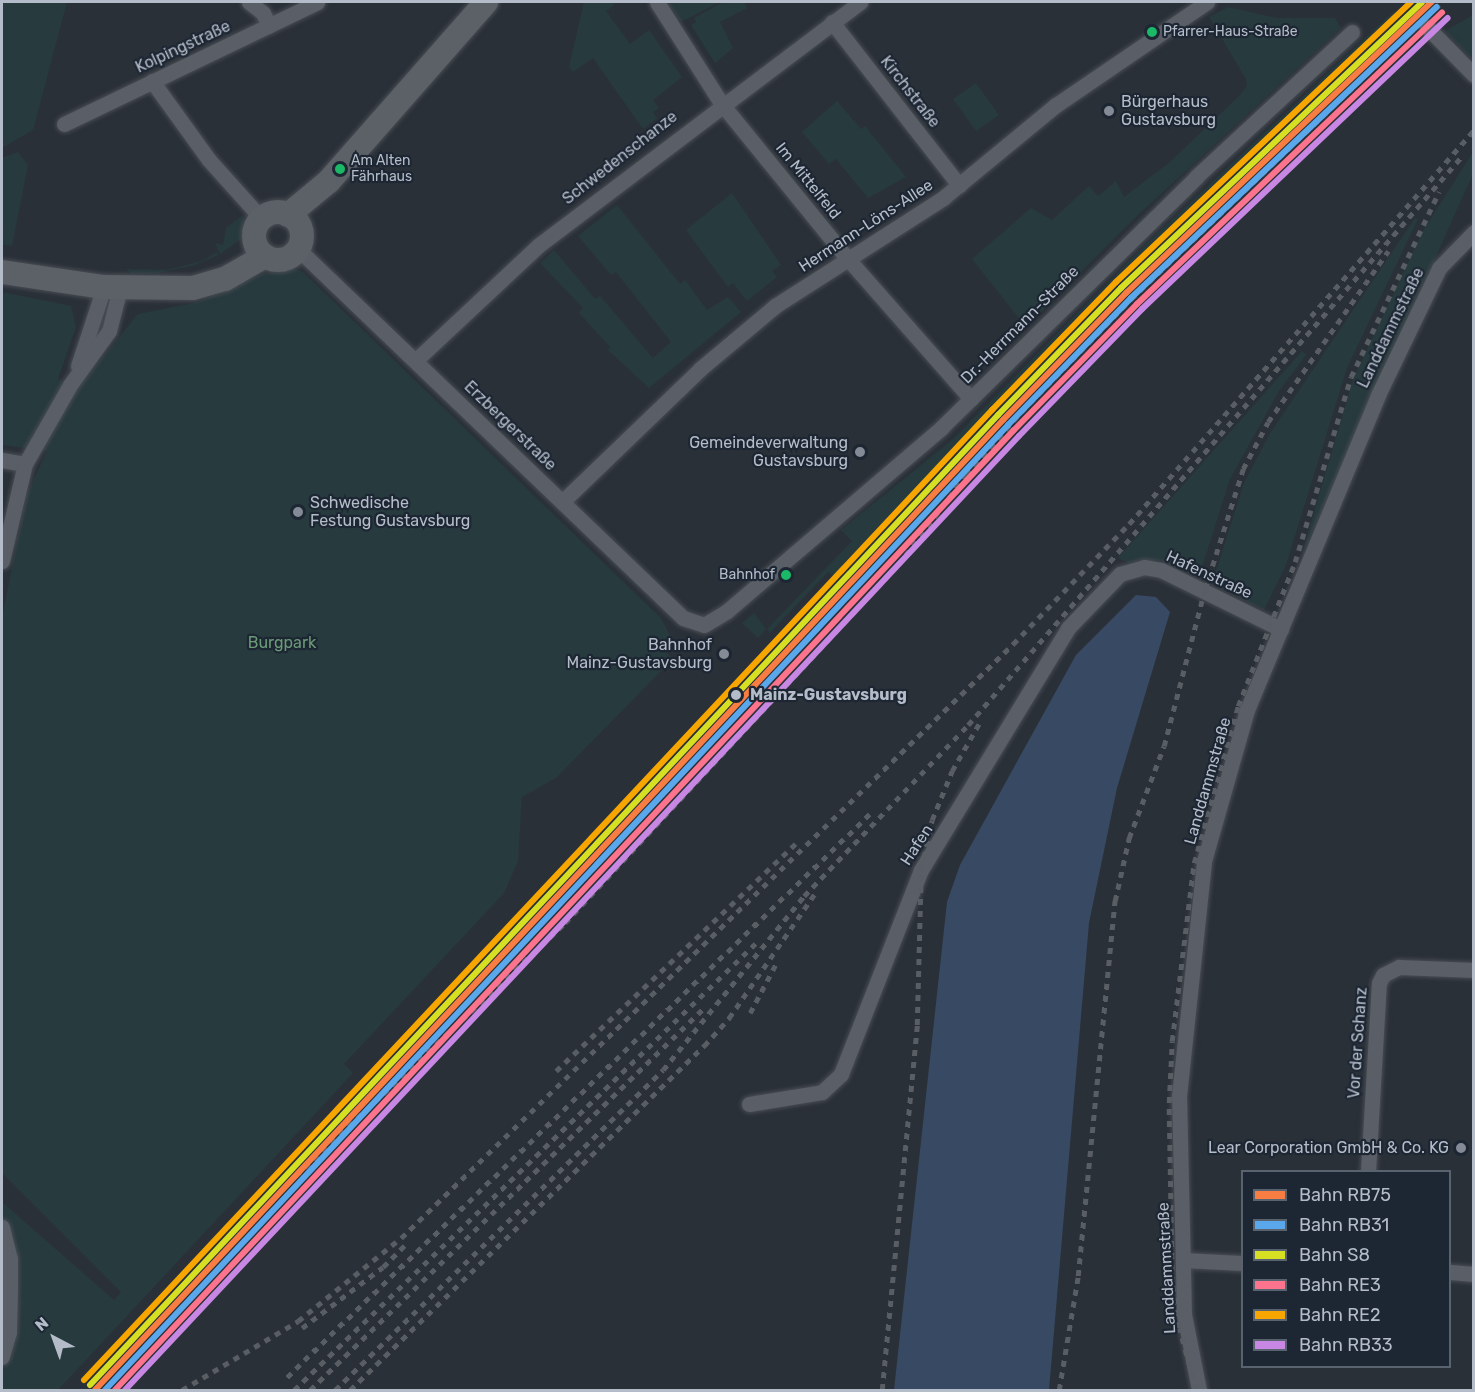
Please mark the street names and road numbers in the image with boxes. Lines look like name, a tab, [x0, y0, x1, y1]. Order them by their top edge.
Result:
street label: Kolpingstraße	[133, 17, 233, 77]
street label: Kirchstraße	[876, 52, 944, 132]
street label: Schwedenschanze	[559, 107, 681, 209]
street label: Im Mittelfeld	[771, 139, 845, 223]
street label: Hermann-Löns-Allee	[795, 175, 937, 277]
street label: Dr.-Herrmann-Straße	[957, 262, 1083, 388]
street label: Landdammstraße	[1354, 265, 1428, 391]
street label: Erzbergerstraße	[460, 377, 560, 475]
street label: Hafenstraße	[1163, 547, 1255, 603]
street label: Landdammstraße	[1181, 715, 1235, 847]
street label: Hafen	[897, 821, 937, 869]
street label: Vor der Schanz	[1344, 986, 1372, 1100]
street label: Landdammstraße	[1154, 1202, 1180, 1334]

